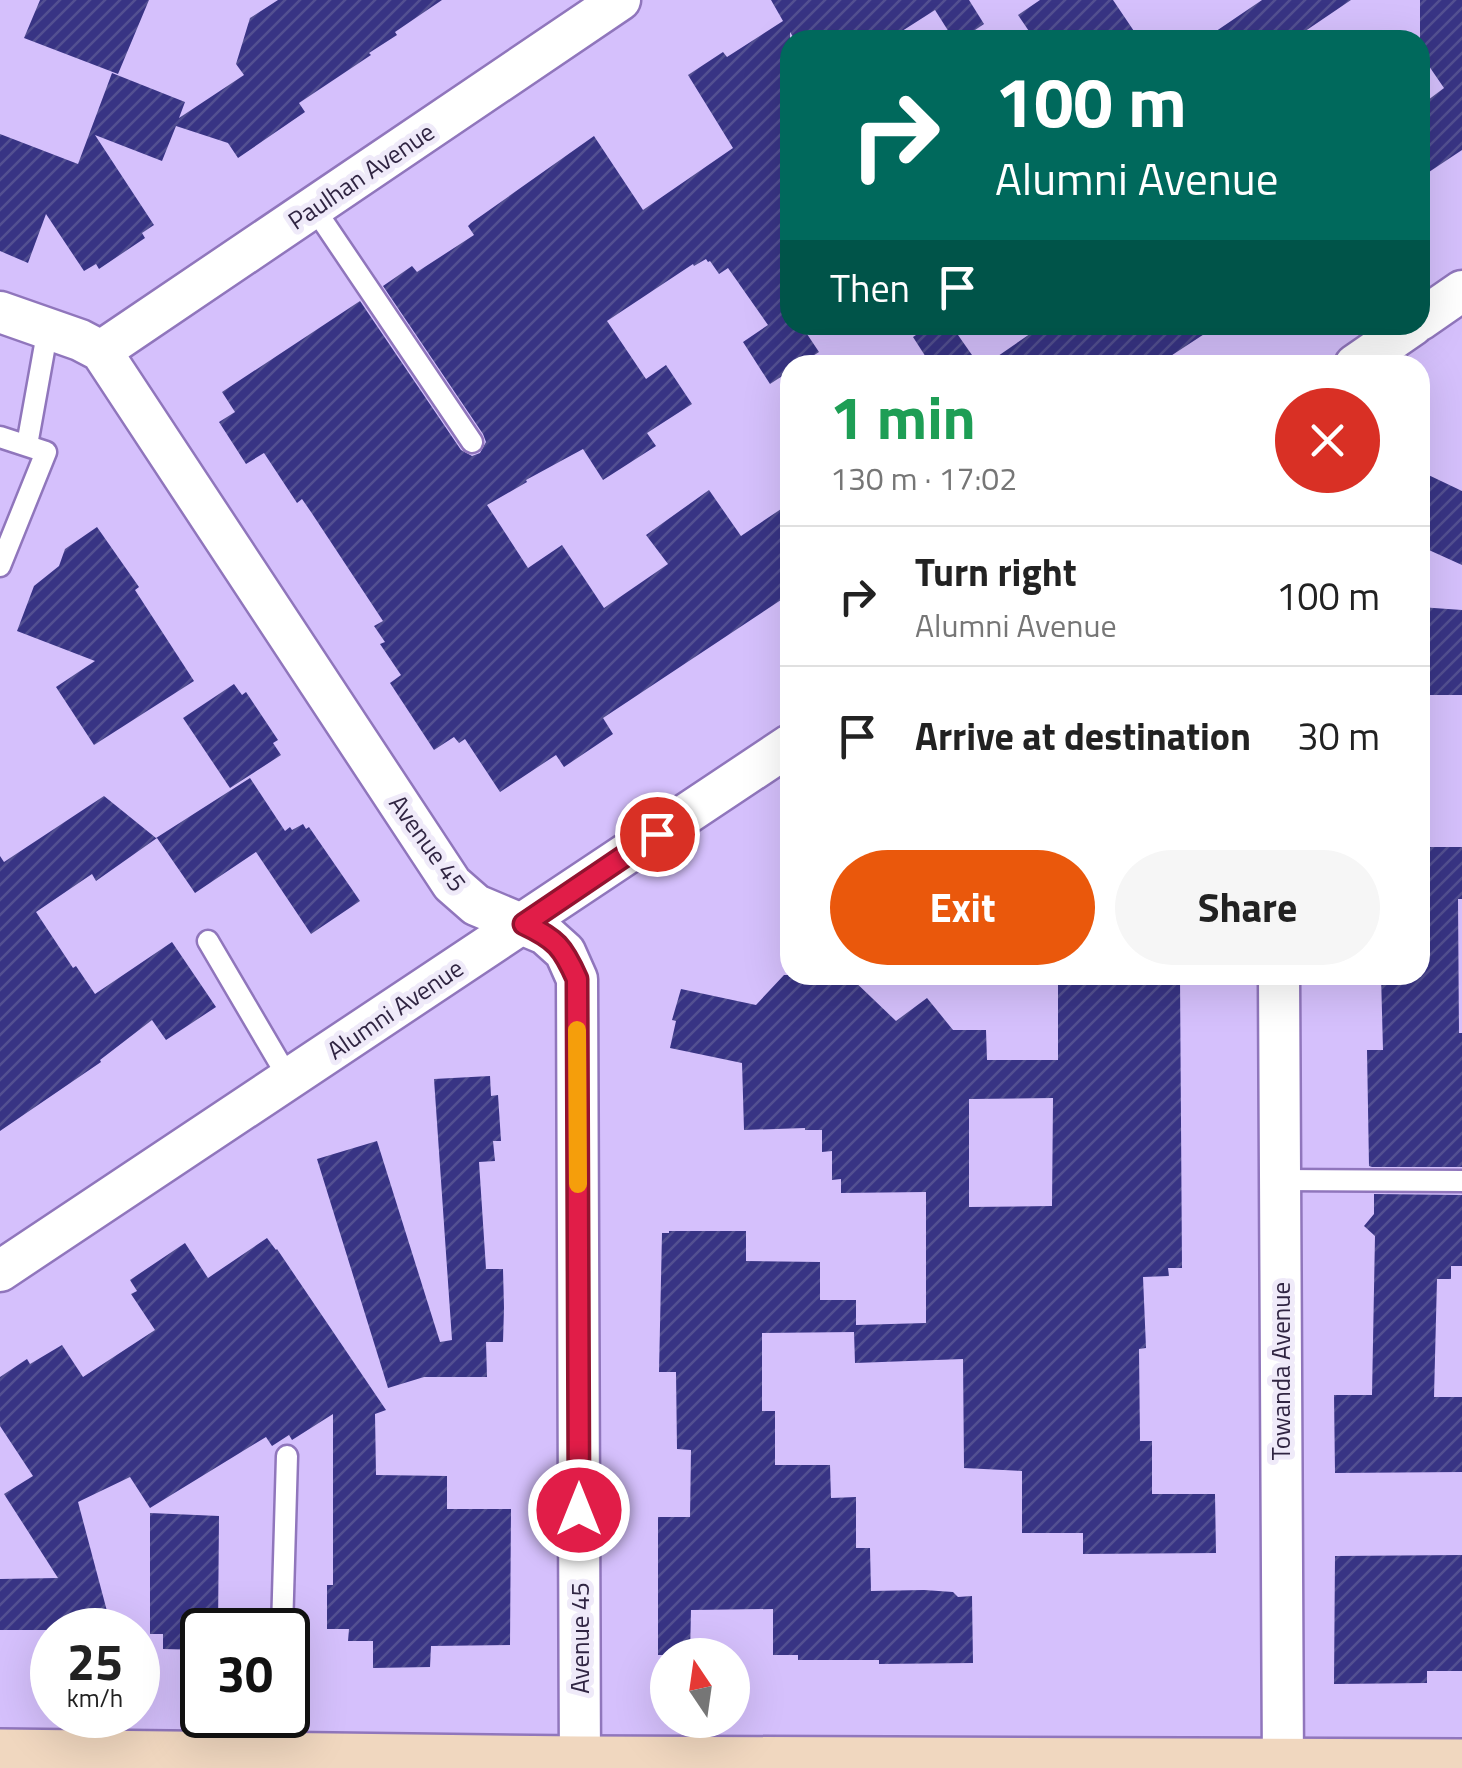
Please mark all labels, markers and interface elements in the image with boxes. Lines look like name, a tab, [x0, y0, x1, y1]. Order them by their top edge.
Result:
text: 100 m	[995, 48, 1187, 154]
icon: right	[830, 70, 960, 200]
street label: Paulhan Avenue	[280, 113, 442, 239]
text: Alumni Avenue	[995, 144, 1278, 212]
text: Then	[830, 259, 910, 317]
icon: arrive	[930, 260, 985, 315]
text: 1 min	[830, 371, 976, 462]
button: close	[1275, 388, 1380, 493]
text: 130 m · 17:02	[830, 454, 1017, 502]
text: Turn right	[915, 543, 1077, 601]
text: 100 m	[1276, 567, 1380, 625]
icon: right	[830, 569, 885, 624]
text: Alumni Avenue	[915, 601, 1117, 649]
text: Arrive at destination	[915, 707, 1251, 765]
text: 30 m	[1297, 707, 1380, 765]
icon: arrive	[830, 709, 885, 764]
street label: Avenue 45	[380, 787, 476, 899]
pin	[615, 792, 700, 877]
icon: arrive	[630, 807, 685, 862]
button: Exit	[830, 850, 1095, 965]
button: Share	[1115, 850, 1380, 965]
street label: Alumni Avenue	[319, 949, 471, 1069]
street label: Towanda Avenue	[1262, 1282, 1300, 1460]
position arrow	[527, 1458, 631, 1562]
street label: Avenue 45	[561, 1582, 599, 1694]
speed limit sign: 30	[180, 1608, 310, 1738]
text: 25	[67, 1623, 123, 1699]
north arrow	[650, 1638, 750, 1738]
map controls	[650, 1638, 750, 1738]
text: km/h	[67, 1679, 123, 1717]

